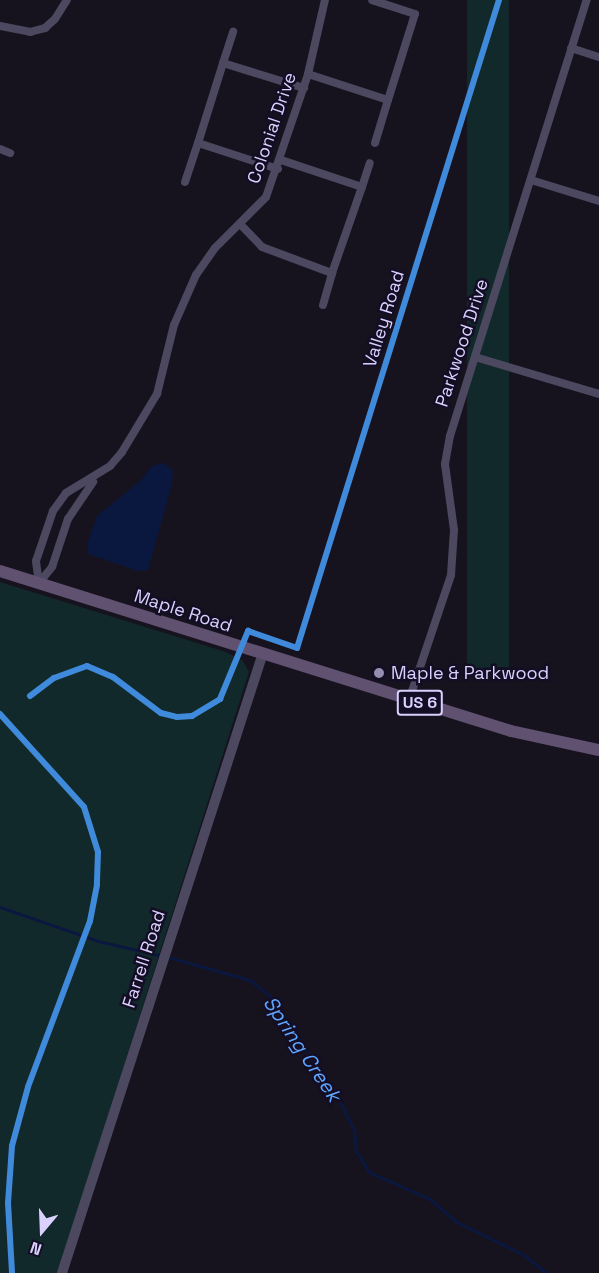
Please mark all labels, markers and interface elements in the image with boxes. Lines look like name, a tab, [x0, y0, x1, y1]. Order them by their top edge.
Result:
street label: Colonial Drive	[243, 70, 301, 186]
street label: Valley Road	[359, 268, 409, 370]
street label: Parkwood Drive	[431, 276, 493, 410]
street label: Maple Road	[131, 585, 235, 637]
place label: Maple & Parkwood	[391, 662, 549, 684]
marker: Maple & Parkwood	[372, 666, 386, 680]
road number: US 6	[396, 690, 444, 716]
street label: Farrell Road	[118, 907, 170, 1011]
water label: Spring Creek	[258, 992, 346, 1106]
north arrow	[12, 1201, 72, 1261]
text: N	[27, 1237, 44, 1260]

